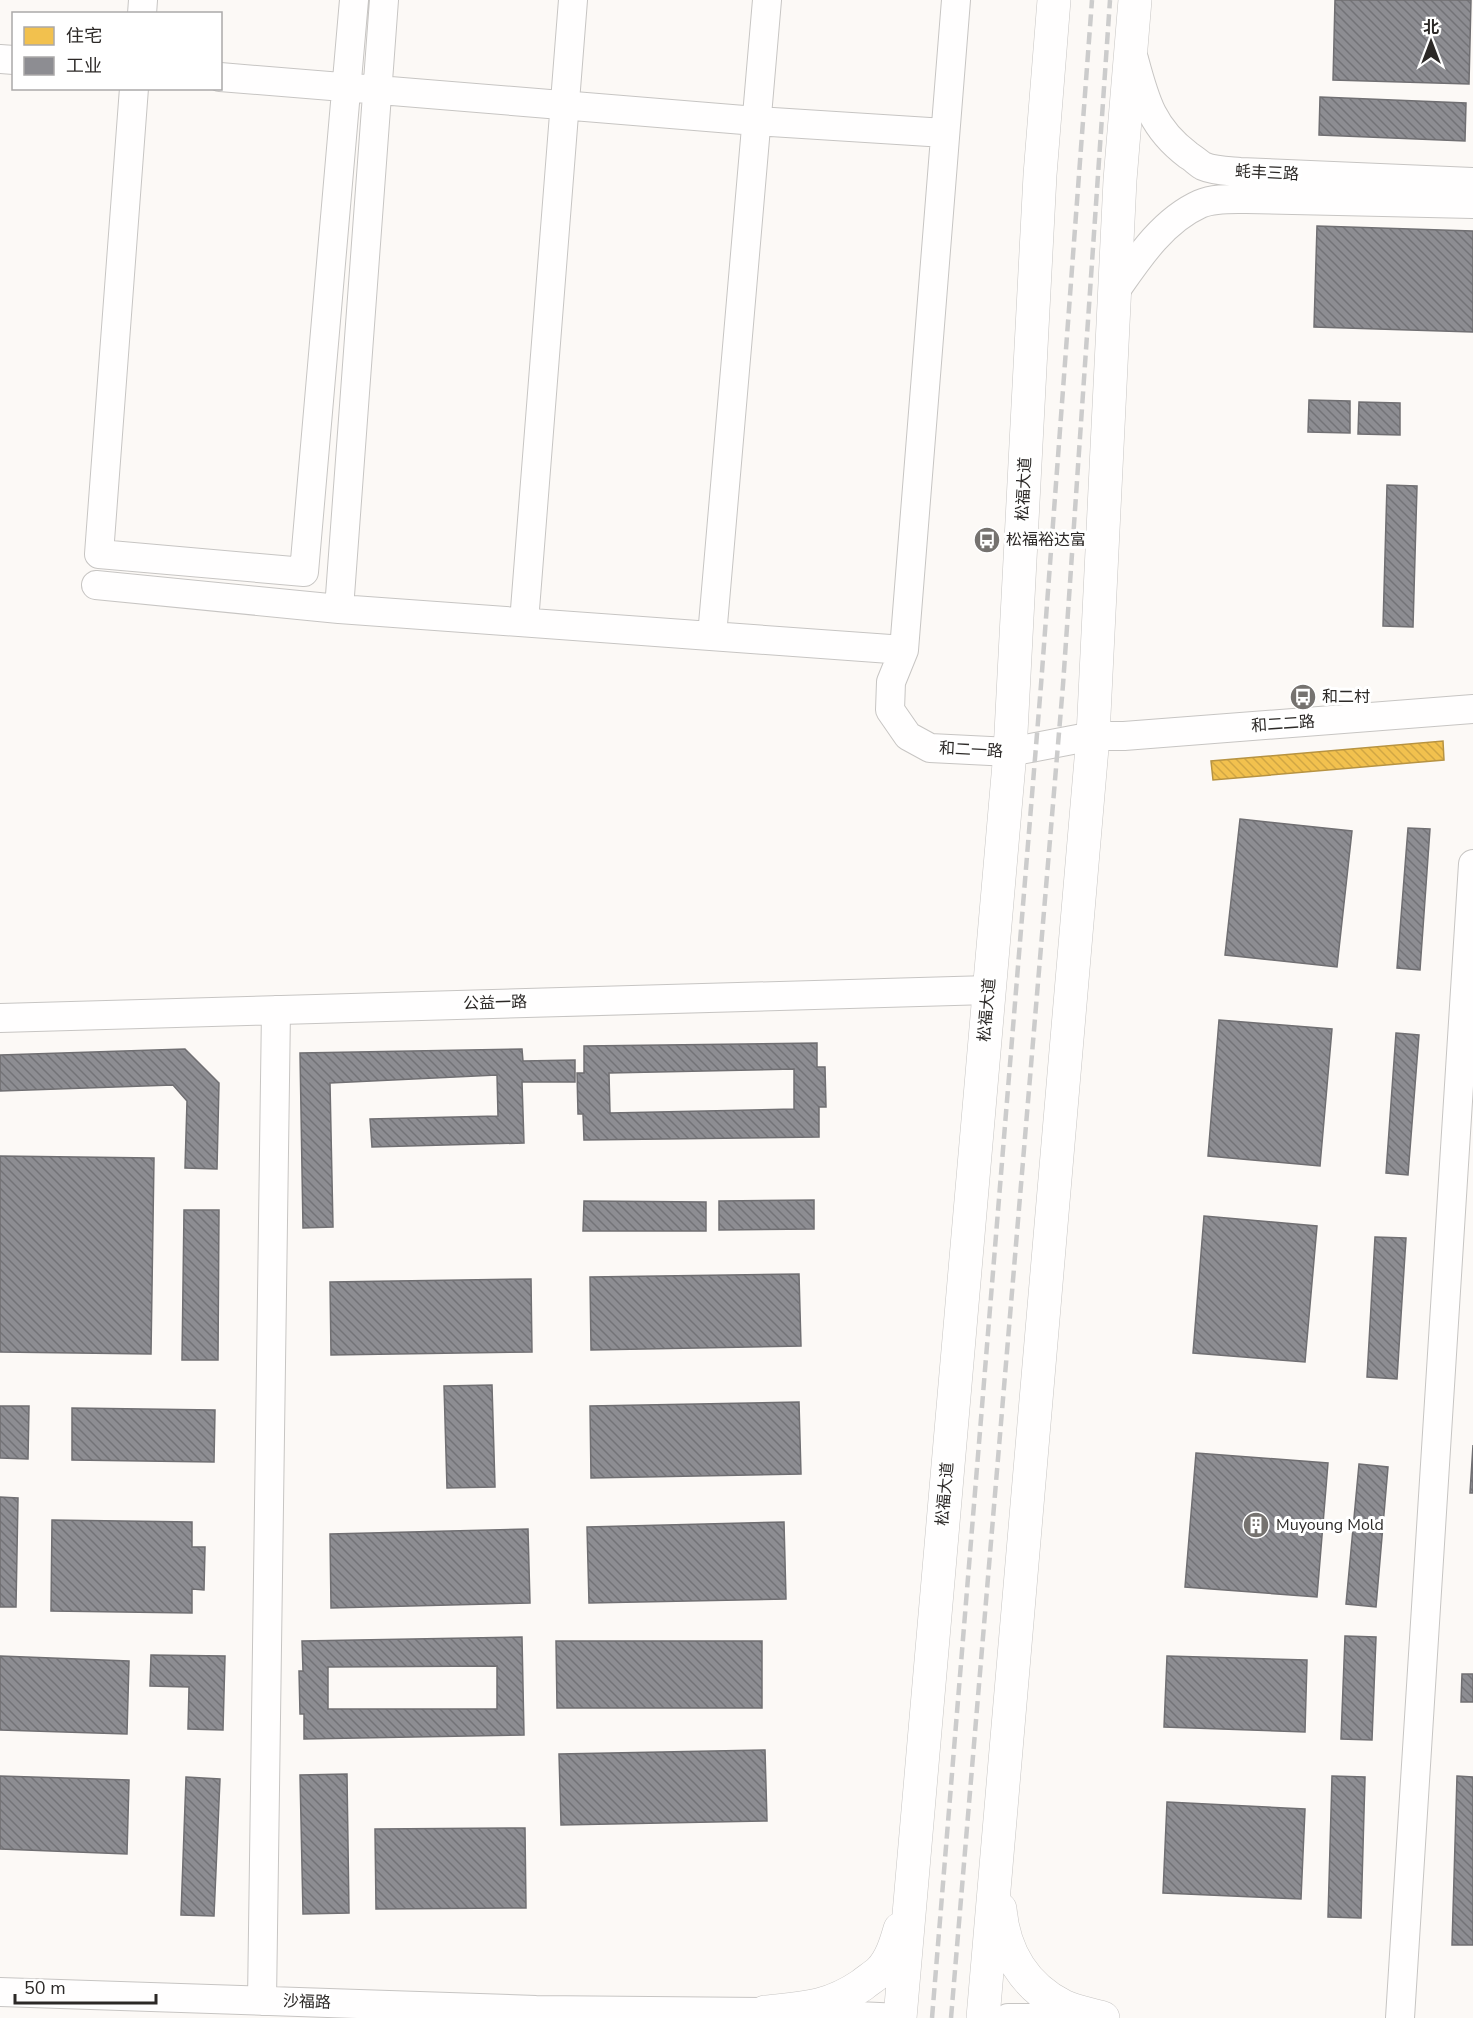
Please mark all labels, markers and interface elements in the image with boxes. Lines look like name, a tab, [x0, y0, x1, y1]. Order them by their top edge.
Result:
legend	[12, 12, 222, 90]
north arrow	[1401, 12, 1461, 72]
text: 北	[1423, 17, 1439, 39]
text: 住宅	[66, 24, 102, 48]
text: 工业	[66, 54, 102, 78]
street label: 蚝丰三路	[1234, 160, 1300, 186]
street label: 松福大道	[1011, 456, 1037, 522]
bus stop icon: 松福裕达富	[972, 525, 1002, 555]
place label: 松福裕达富	[1006, 529, 1086, 551]
bus stop icon: 和二村	[1288, 682, 1318, 712]
place label: 和二村	[1322, 686, 1370, 708]
street label: 和二二路	[1250, 711, 1316, 737]
street label: 和二一路	[938, 737, 1004, 763]
street label: 松福大道	[973, 977, 1001, 1043]
street label: 公益一路	[463, 991, 527, 1015]
street label: 松福大道	[931, 1461, 959, 1527]
building icon: Muyoung Mold	[1241, 1510, 1271, 1540]
place label: Muyoung Mold	[1276, 1514, 1384, 1536]
scale bar	[15, 1967, 156, 2005]
text: 50 m	[24, 1976, 66, 2000]
street label: 沙福路	[283, 1990, 331, 2014]

